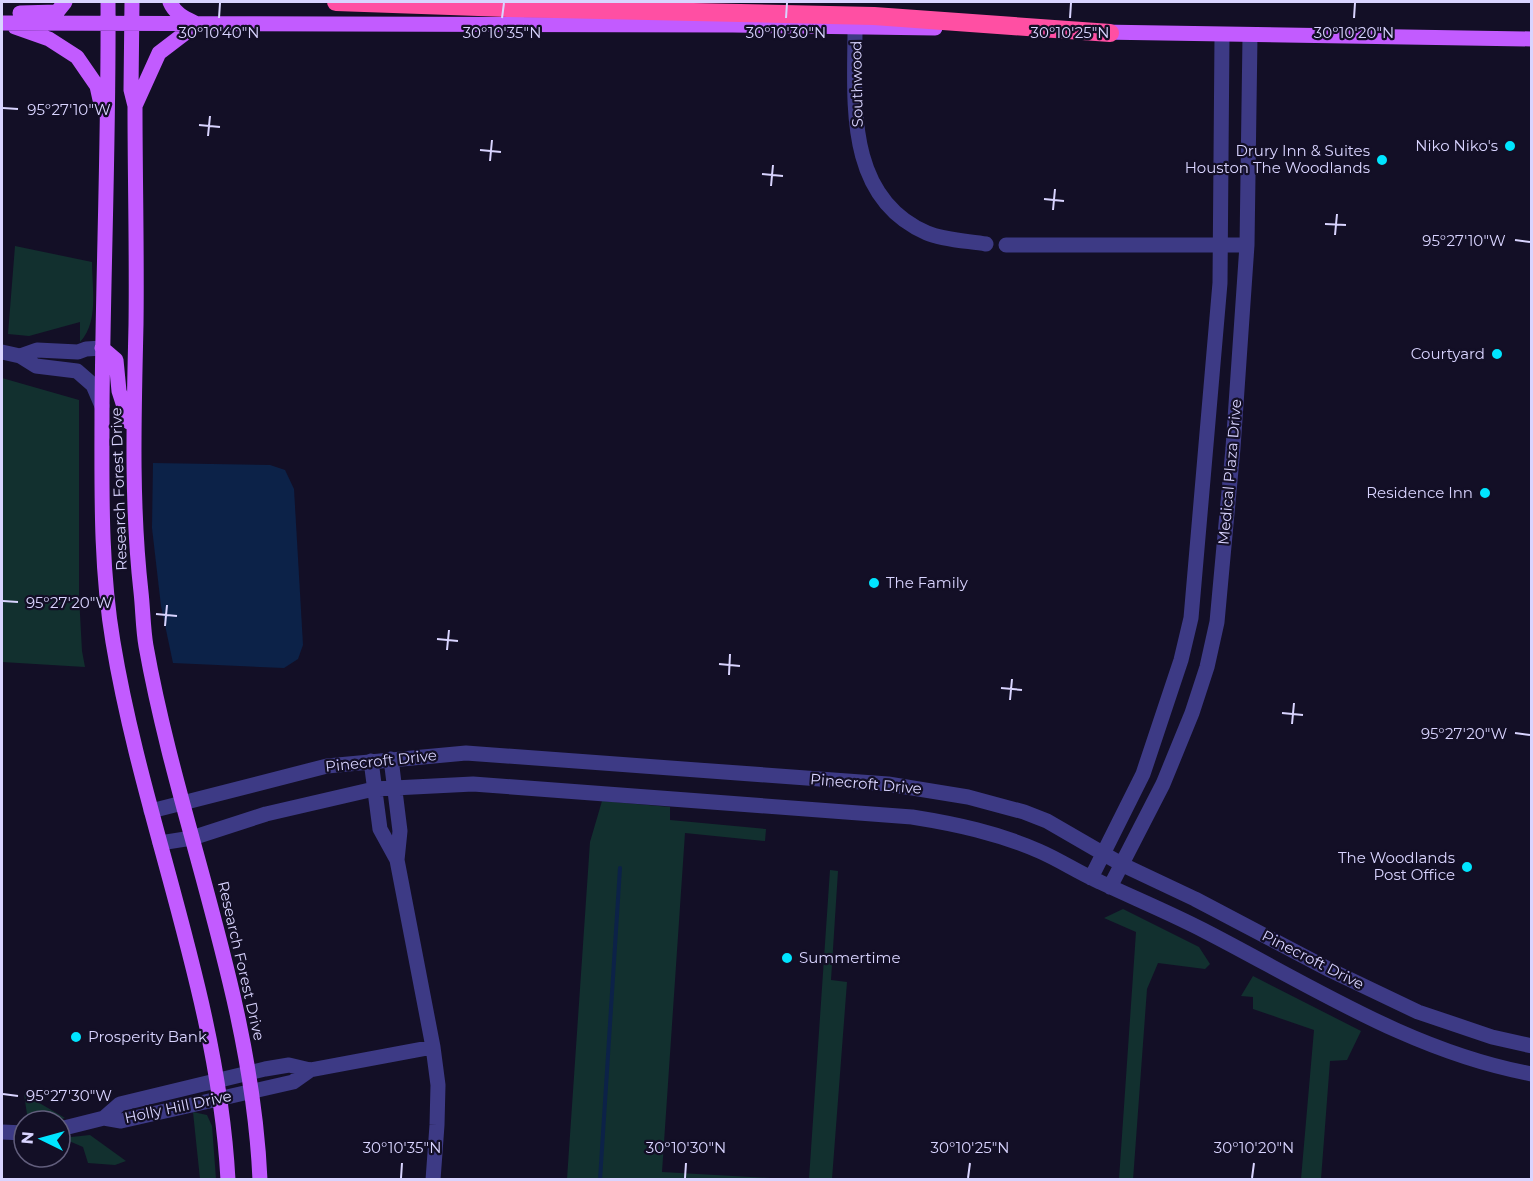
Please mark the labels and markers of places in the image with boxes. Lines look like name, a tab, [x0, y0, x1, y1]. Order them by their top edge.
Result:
place label: Niko Niko's	[1415, 136, 1498, 155]
marker: Niko Niko's	[1503, 139, 1517, 153]
place label: Drury Inn & Suites Houston The Woodlands	[1185, 141, 1370, 177]
marker: Drury Inn & Suites Houston The Woodlands	[1375, 153, 1389, 167]
place label: Courtyard	[1411, 344, 1485, 363]
marker: Courtyard	[1490, 347, 1504, 361]
place label: Residence Inn	[1366, 483, 1473, 502]
marker: Residence Inn	[1478, 486, 1492, 500]
place label: The Family	[886, 573, 969, 592]
marker: The Family	[867, 576, 881, 590]
place label: The Woodlands Post Office	[1338, 848, 1455, 884]
marker: The Woodlands Post Office	[1460, 860, 1474, 874]
place label: Summertime	[799, 948, 901, 967]
marker: Summertime	[780, 951, 794, 965]
place label: Prosperity Bank	[88, 1027, 207, 1046]
marker: Prosperity Bank	[69, 1030, 83, 1044]

